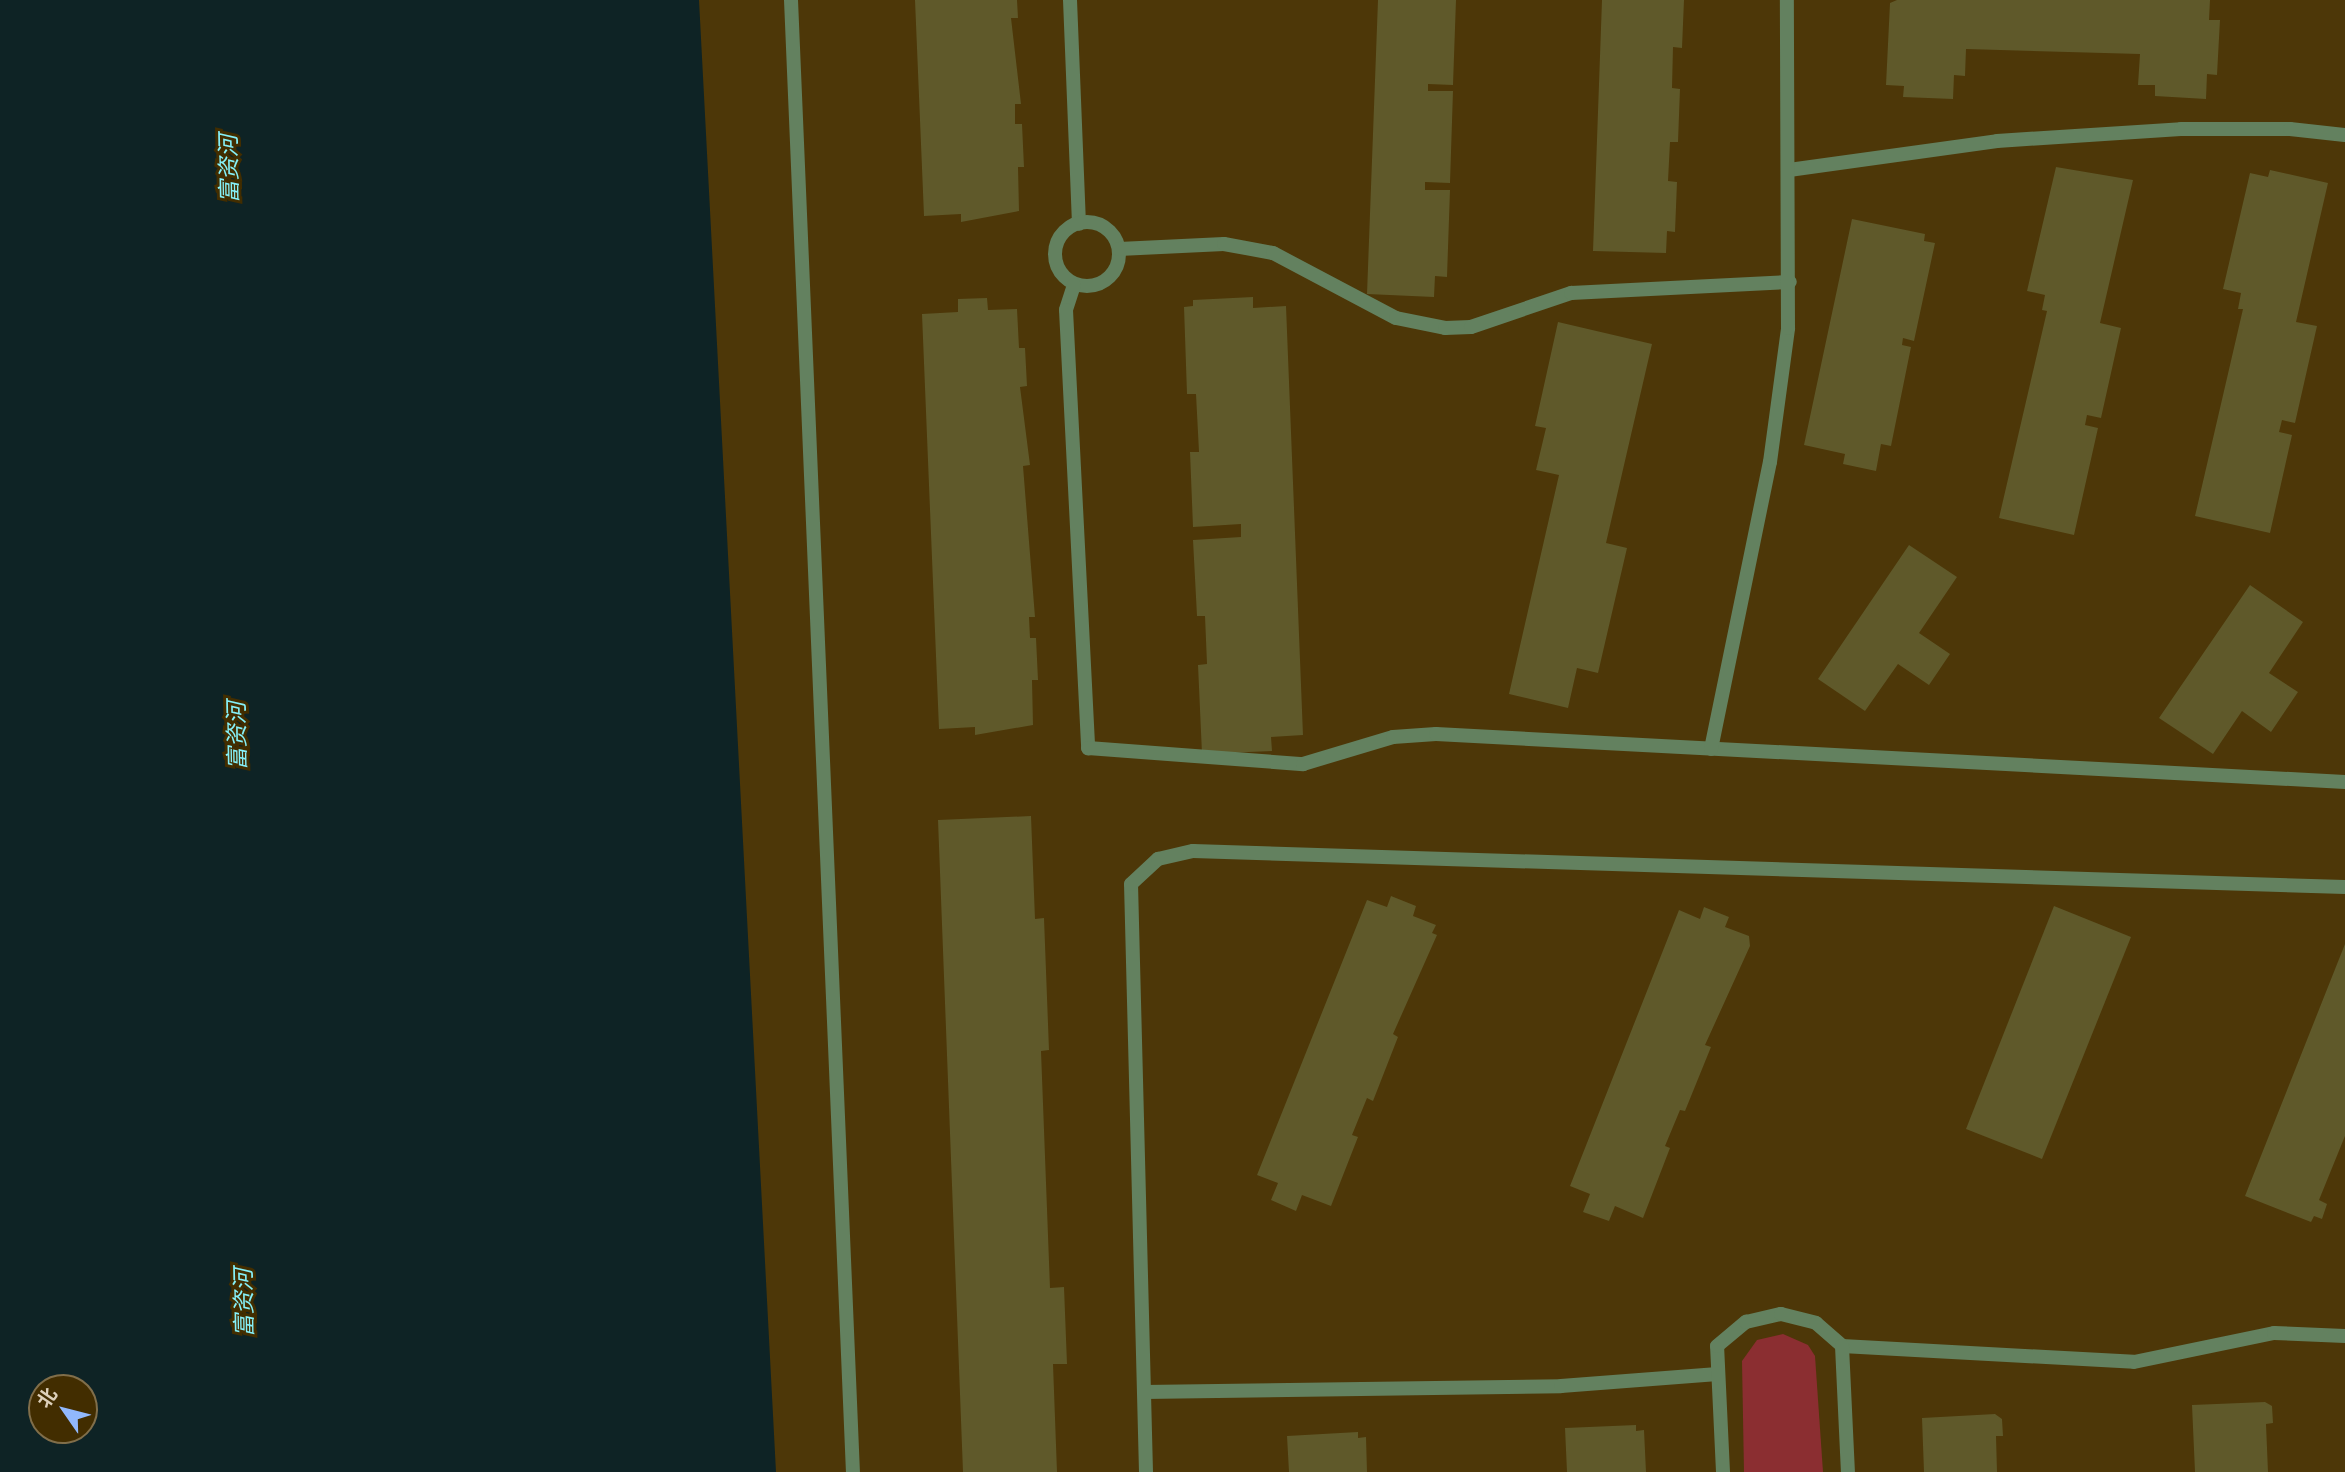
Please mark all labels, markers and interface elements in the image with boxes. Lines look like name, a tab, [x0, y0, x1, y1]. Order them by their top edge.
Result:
water label: 富资河	[215, 134, 243, 204]
water label: 富资河	[223, 701, 251, 771]
water label: 富资河	[230, 1268, 258, 1338]
north arrow	[28, 1374, 98, 1444]
text: 北	[33, 1384, 61, 1412]

